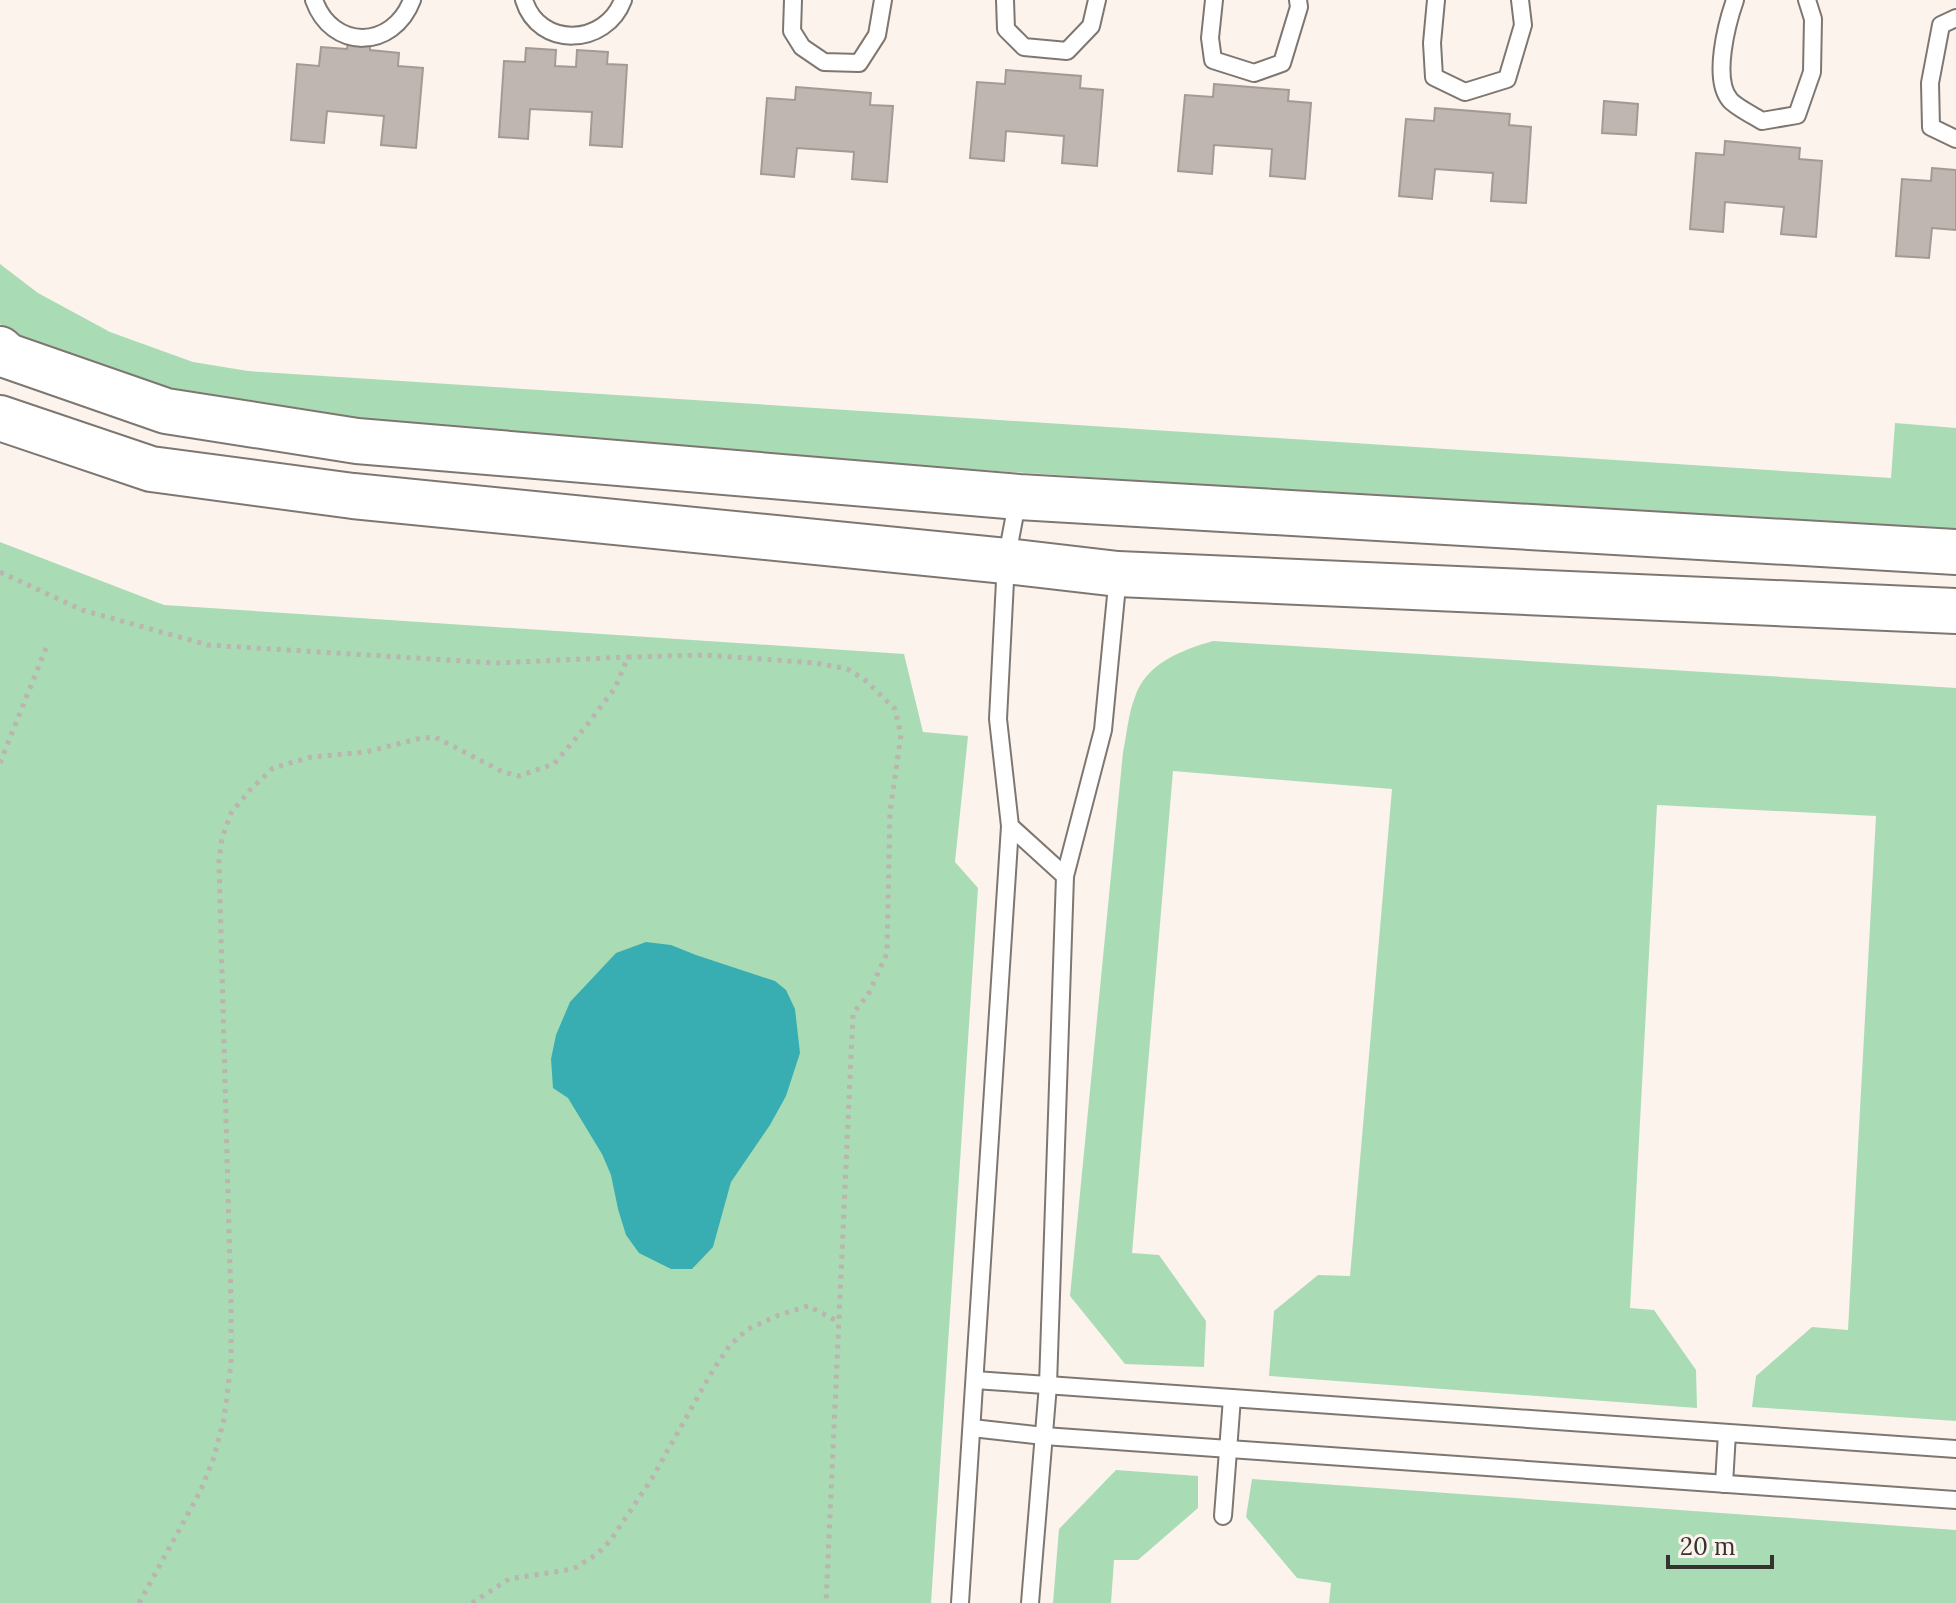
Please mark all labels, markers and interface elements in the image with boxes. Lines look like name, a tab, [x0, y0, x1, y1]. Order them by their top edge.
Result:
scale bar	[1668, 1519, 1772, 1569]
text: 20 m	[1680, 1531, 1736, 1562]

